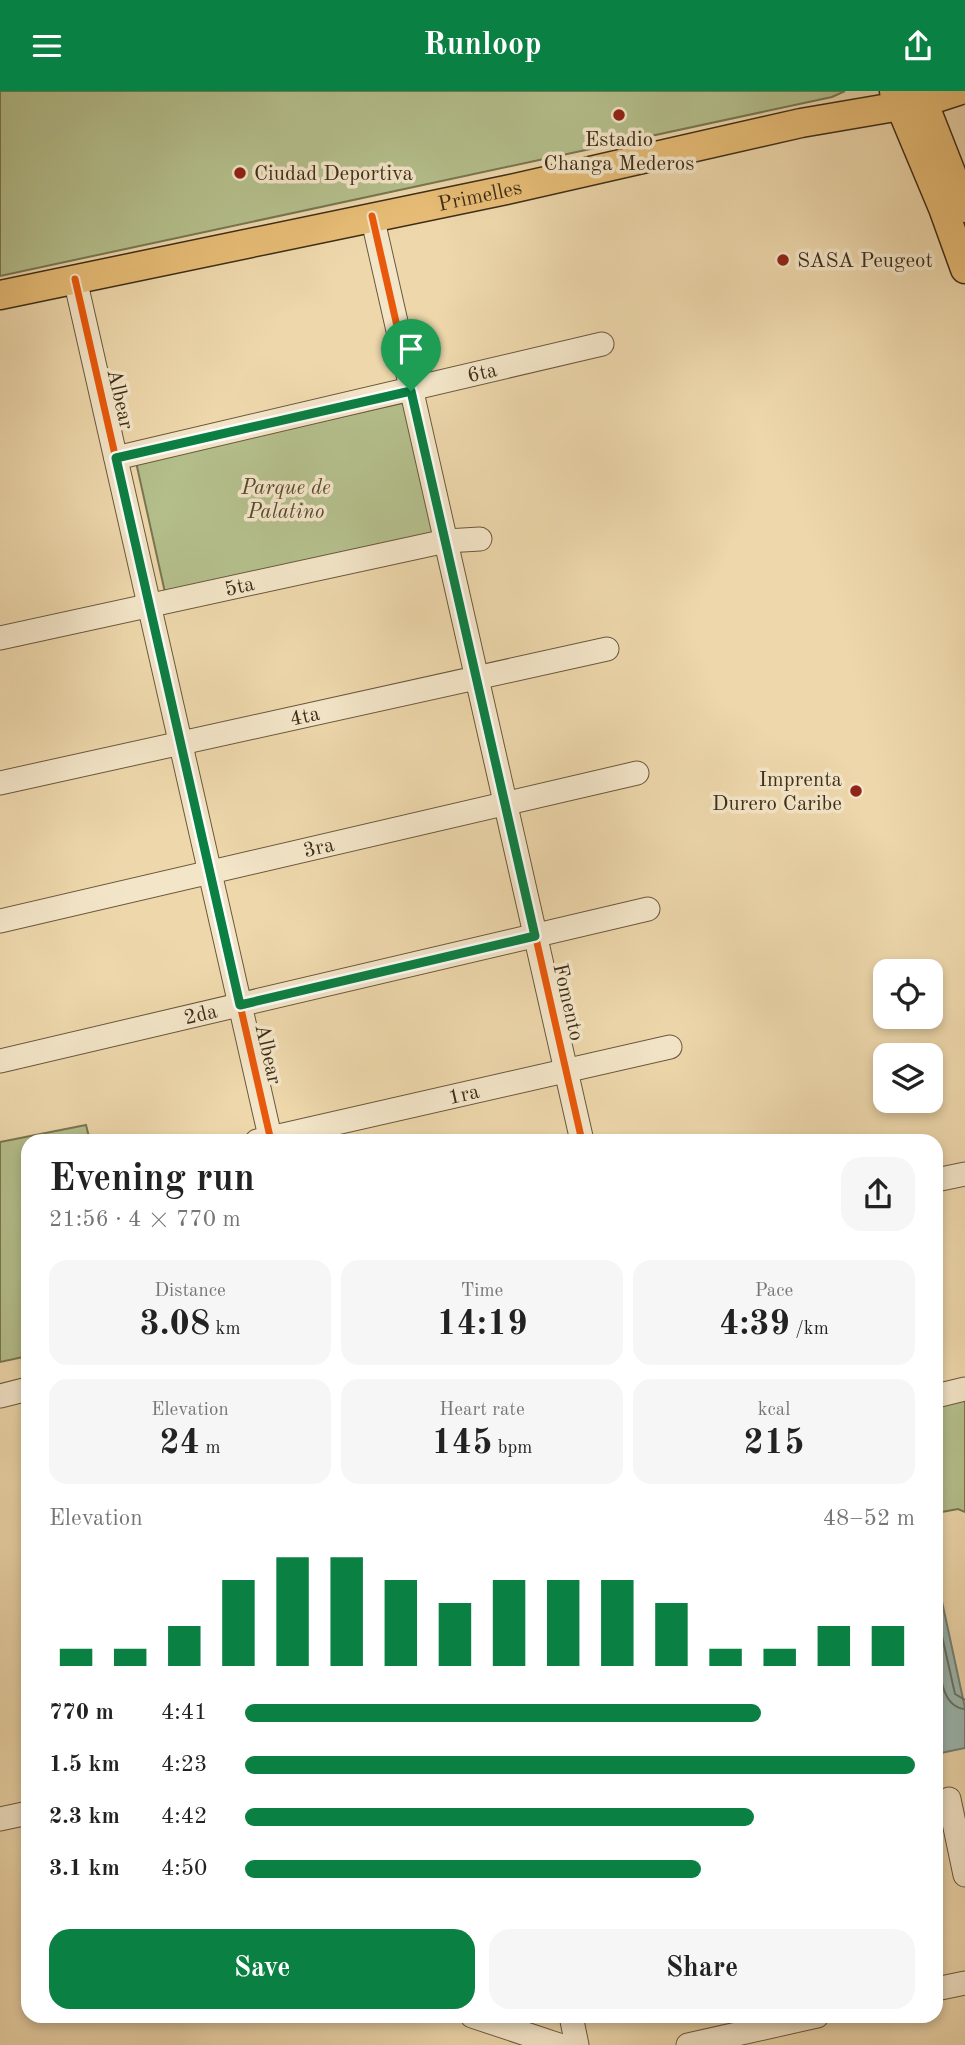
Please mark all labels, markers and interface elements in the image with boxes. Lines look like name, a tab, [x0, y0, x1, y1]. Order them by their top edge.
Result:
icon: menu	[28, 27, 66, 65]
icon: share	[899, 27, 937, 65]
text: Runloop	[423, 30, 542, 62]
marker: Estadio Changa Mederos	[611, 107, 627, 123]
place label: Estadio Changa Mederos	[544, 130, 694, 175]
place label: Ciudad Deportiva	[254, 164, 413, 185]
marker: Ciudad Deportiva	[232, 165, 248, 181]
street label: Primelles	[436, 178, 524, 216]
place label: SASA Peugeot	[797, 251, 933, 272]
marker: SASA Peugeot	[775, 252, 791, 268]
pin	[381, 319, 441, 391]
icon: arrive	[392, 330, 430, 368]
street label: 6ta	[465, 360, 499, 387]
street label: Albear	[102, 367, 137, 432]
park label: Parque de Palatino	[240, 478, 331, 523]
street label: 5ta	[223, 574, 257, 601]
street label: 4ta	[288, 704, 322, 731]
place label: Imprenta Durero Caribe	[712, 770, 842, 815]
marker: Imprenta Durero Caribe	[848, 783, 864, 799]
street label: 3ra	[301, 835, 336, 862]
map controls	[873, 959, 943, 1113]
button: locate	[873, 959, 943, 1029]
street label: Fomento	[548, 962, 587, 1043]
street label: 2da	[182, 1001, 220, 1029]
street label: Albear	[250, 1022, 285, 1087]
button: layers	[873, 1043, 943, 1113]
street label: 1ra	[447, 1082, 482, 1109]
button: share	[841, 1157, 915, 1231]
text: Evening run	[49, 1161, 255, 1199]
text: 21:56 · 4 × 770 m	[49, 1208, 241, 1231]
text: Distance	[154, 1282, 226, 1301]
text: Time	[461, 1282, 503, 1301]
text: Pace	[755, 1282, 793, 1301]
text: 3.08	[140, 1307, 210, 1342]
text: 14:19	[436, 1307, 528, 1342]
text: 4:39	[719, 1307, 790, 1342]
text: km	[210, 1320, 241, 1339]
text: /km	[790, 1320, 829, 1339]
text: Elevation	[151, 1401, 229, 1420]
text: Heart rate	[439, 1401, 525, 1420]
text: kcal	[758, 1401, 790, 1420]
text: 24	[159, 1426, 200, 1461]
text: 145	[432, 1426, 492, 1461]
text: 215	[744, 1426, 804, 1461]
text: m	[200, 1439, 221, 1458]
text: bpm	[492, 1439, 532, 1458]
text: Elevation	[49, 1507, 143, 1530]
text: 48–52 m	[823, 1507, 915, 1530]
text: 770 m	[49, 1701, 114, 1724]
text: 4:41	[161, 1701, 207, 1724]
text: 1.5 km	[49, 1753, 120, 1776]
text: 4:23	[161, 1753, 207, 1776]
text: 2.3 km	[49, 1805, 120, 1828]
text: 4:42	[161, 1805, 207, 1828]
text: 3.1 km	[49, 1857, 120, 1880]
text: 4:50	[161, 1857, 207, 1880]
button: Save	[49, 1929, 475, 2009]
button: Share	[489, 1929, 915, 2009]

